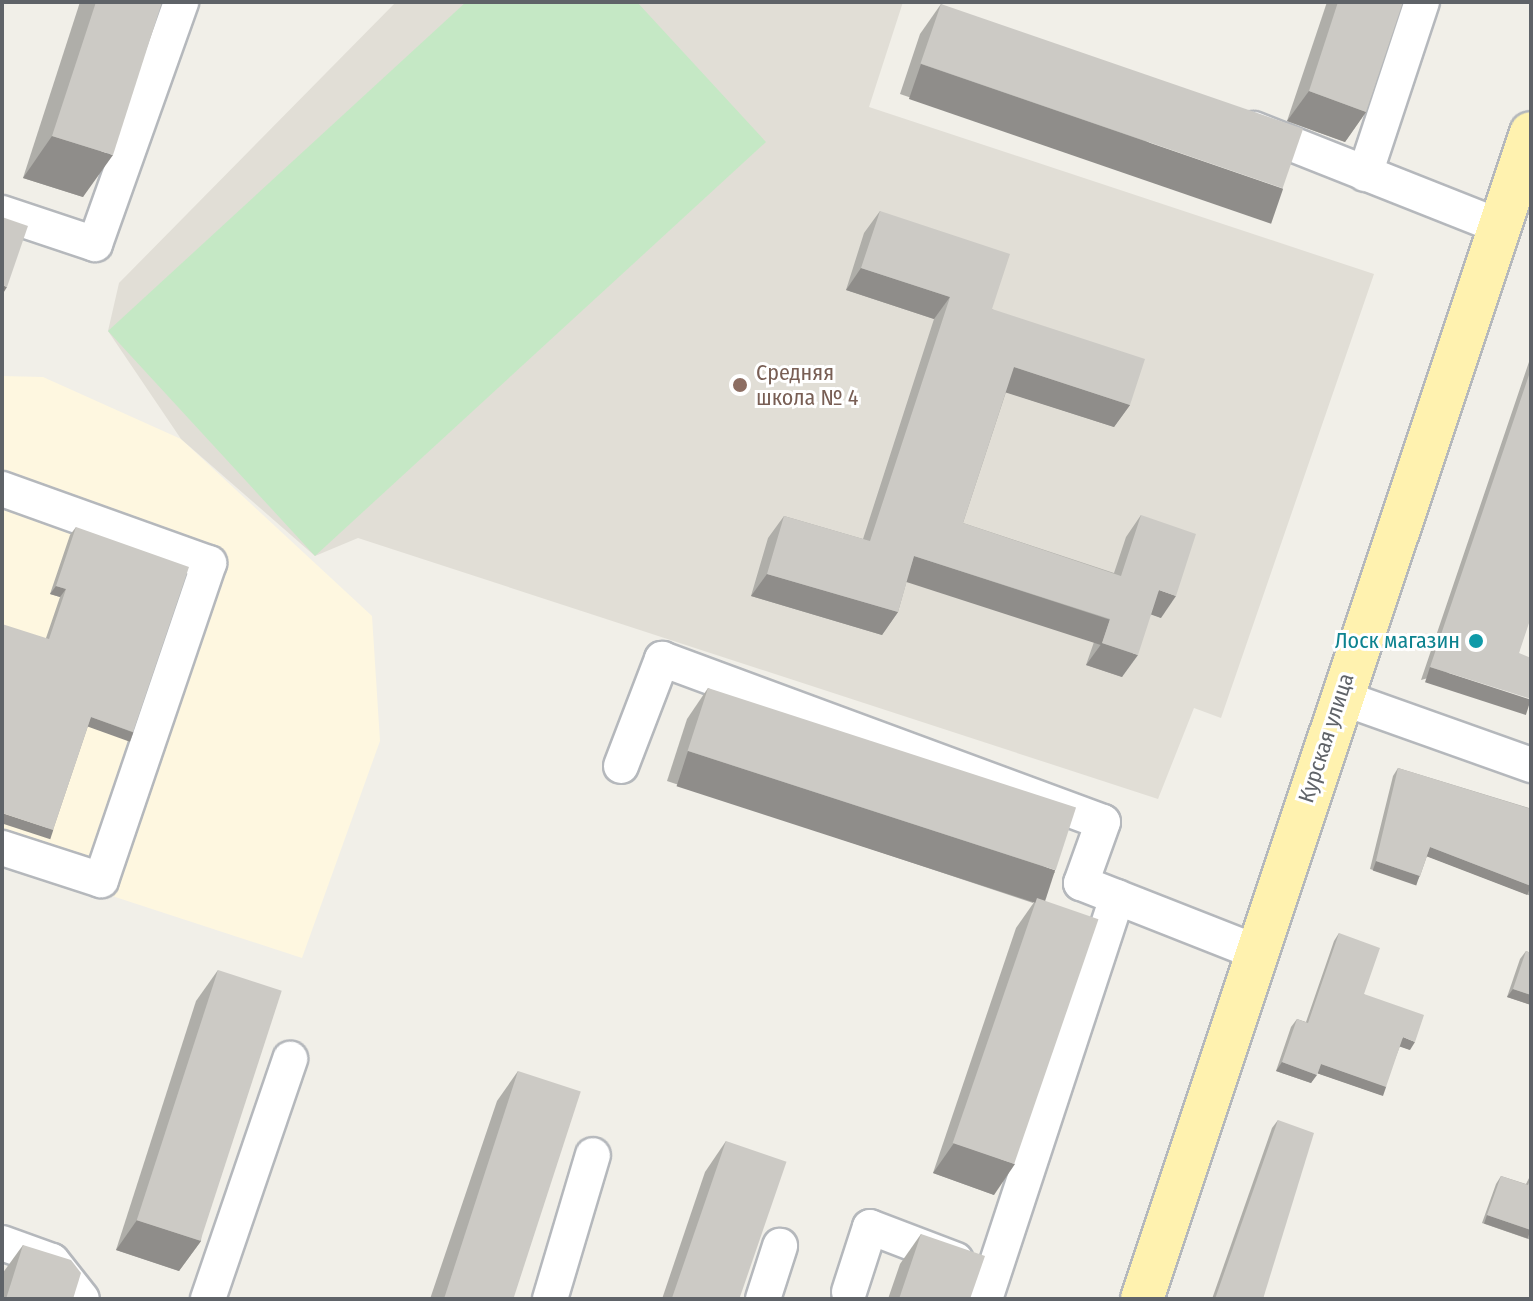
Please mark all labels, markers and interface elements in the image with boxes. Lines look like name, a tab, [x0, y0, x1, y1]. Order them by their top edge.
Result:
place label: Средняя школа № 4	[756, 359, 858, 410]
marker: Средняя школа № 4	[731, 376, 749, 394]
place label: Лоск магазин	[1335, 628, 1460, 654]
marker: Лоск магазин	[1467, 632, 1485, 650]
street label: Курская улица	[1293, 670, 1359, 806]

